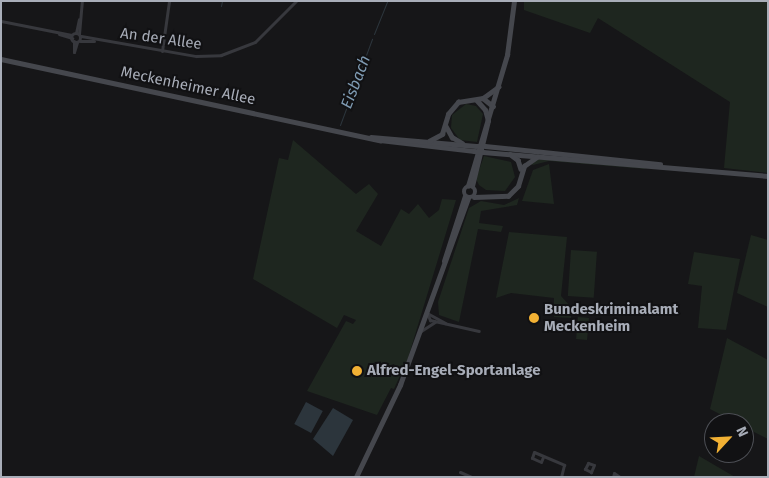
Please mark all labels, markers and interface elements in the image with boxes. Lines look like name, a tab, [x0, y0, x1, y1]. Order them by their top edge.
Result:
street label: An der Allee	[119, 24, 203, 54]
water label: Eisbach	[337, 53, 375, 111]
street label: Meckenheimer Allee	[119, 63, 257, 109]
place label: Bundeskriminalamt Meckenheim	[544, 300, 678, 335]
marker: Bundeskriminalamt Meckenheim	[528, 312, 540, 324]
place label: Alfred-Engel-Sportanlage	[367, 362, 541, 380]
marker: Alfred-Engel-Sportanlage	[351, 365, 363, 377]
north arrow	[704, 413, 754, 463]
text: N	[732, 424, 752, 440]

